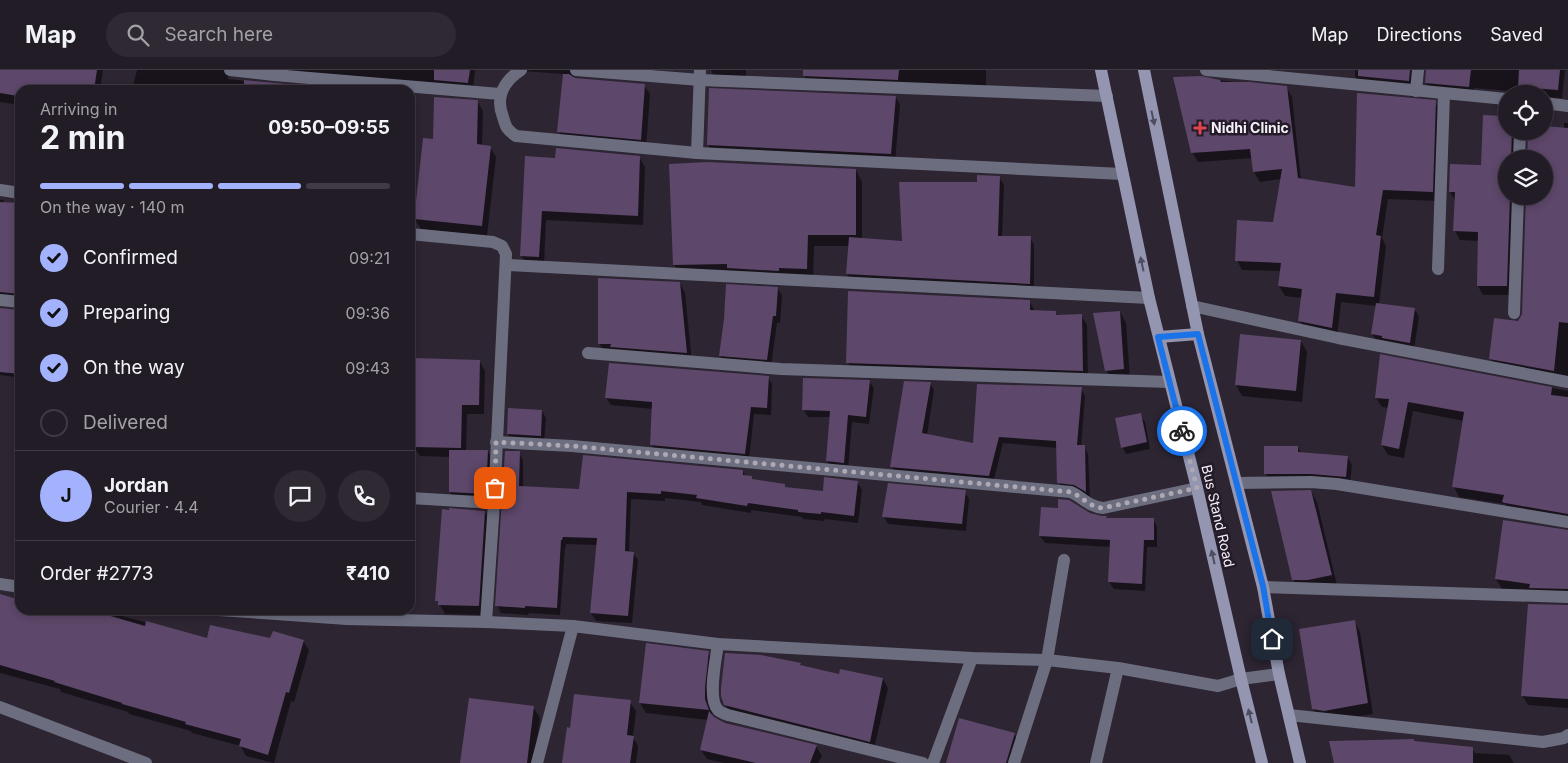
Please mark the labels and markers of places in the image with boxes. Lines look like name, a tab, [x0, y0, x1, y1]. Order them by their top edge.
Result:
place label: Nidhi Clinic	[1211, 119, 1289, 136]
marker: Nidhi Clinic	[1193, 121, 1207, 135]
pin	[474, 467, 516, 509]
pin	[1251, 618, 1293, 660]

